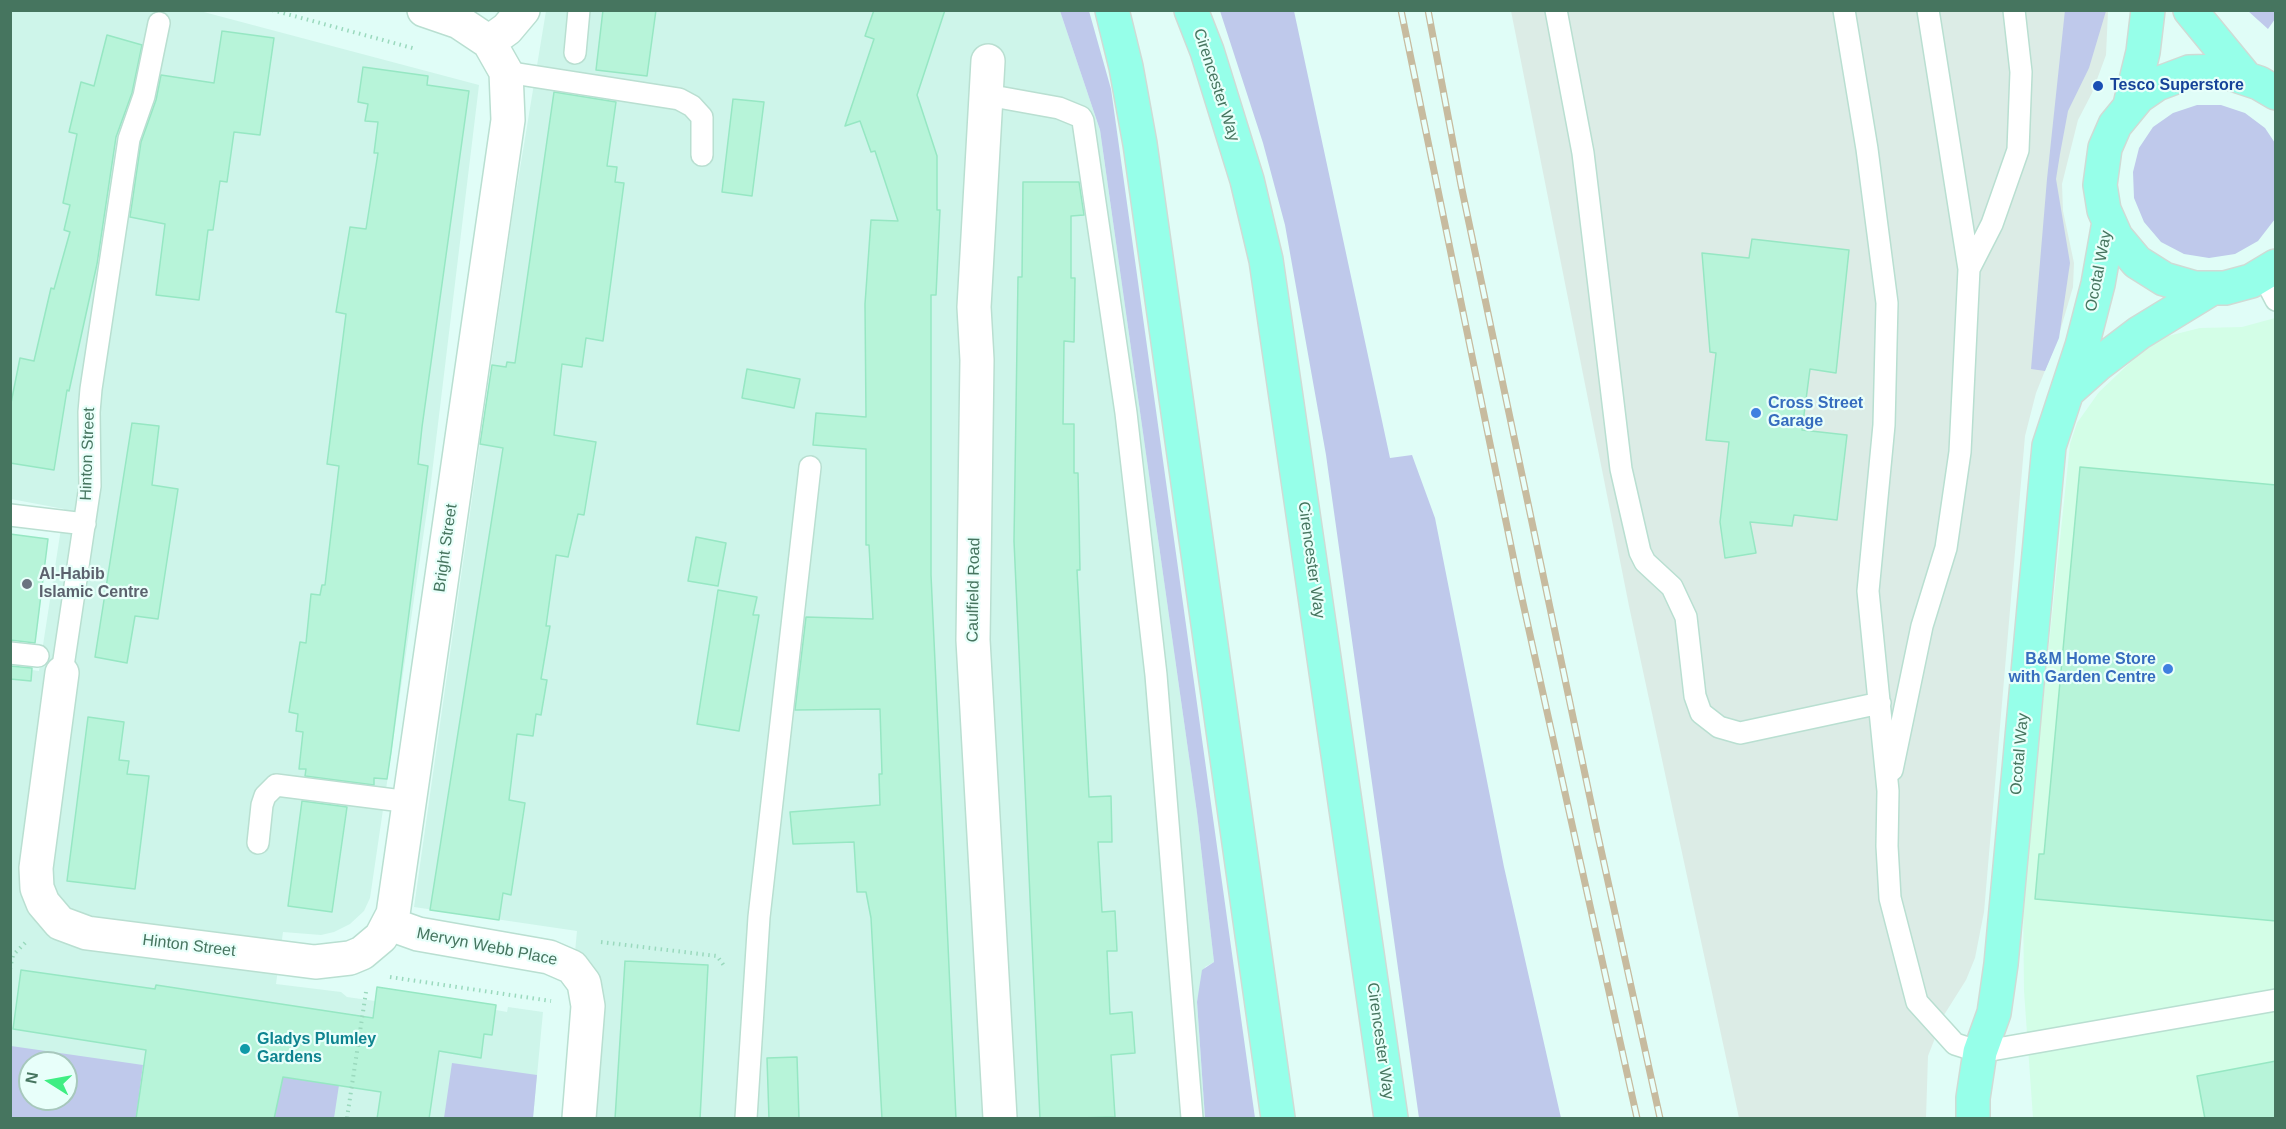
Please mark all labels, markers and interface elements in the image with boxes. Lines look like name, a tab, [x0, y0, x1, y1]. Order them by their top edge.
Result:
street label: Cirencester Way	[1189, 26, 1243, 144]
place label: Tesco Superstore	[2110, 76, 2244, 96]
marker: Tesco Superstore	[2091, 79, 2105, 93]
street label: Ocotal Way	[2082, 229, 2116, 313]
place label: Cross Street Garage	[1768, 394, 1863, 432]
marker: Cross Street Garage	[1749, 406, 1763, 420]
street label: Hinton Street	[77, 407, 99, 501]
street label: Cirencester Way	[1293, 500, 1329, 620]
street label: Bright Street	[430, 503, 462, 593]
street label: Caulfield Road	[963, 537, 985, 643]
place label: Al-Habib Islamic Centre	[39, 565, 148, 603]
marker: Al-Habib Islamic Centre	[20, 577, 34, 591]
place label: B&M Home Store with Garden Centre	[2008, 650, 2156, 688]
marker: B&M Home Store with Garden Centre	[2161, 662, 2175, 676]
street label: Ocotal Way	[2007, 712, 2033, 796]
street label: Mervyn Webb Place	[415, 924, 559, 970]
street label: Hinton Street	[141, 931, 237, 961]
street label: Cirencester Way	[1362, 981, 1398, 1101]
place label: Gladys Plumley Gardens	[257, 1030, 376, 1068]
marker: Gladys Plumley Gardens	[238, 1042, 252, 1056]
north arrow	[18, 1051, 78, 1111]
text: N	[22, 1071, 41, 1085]

